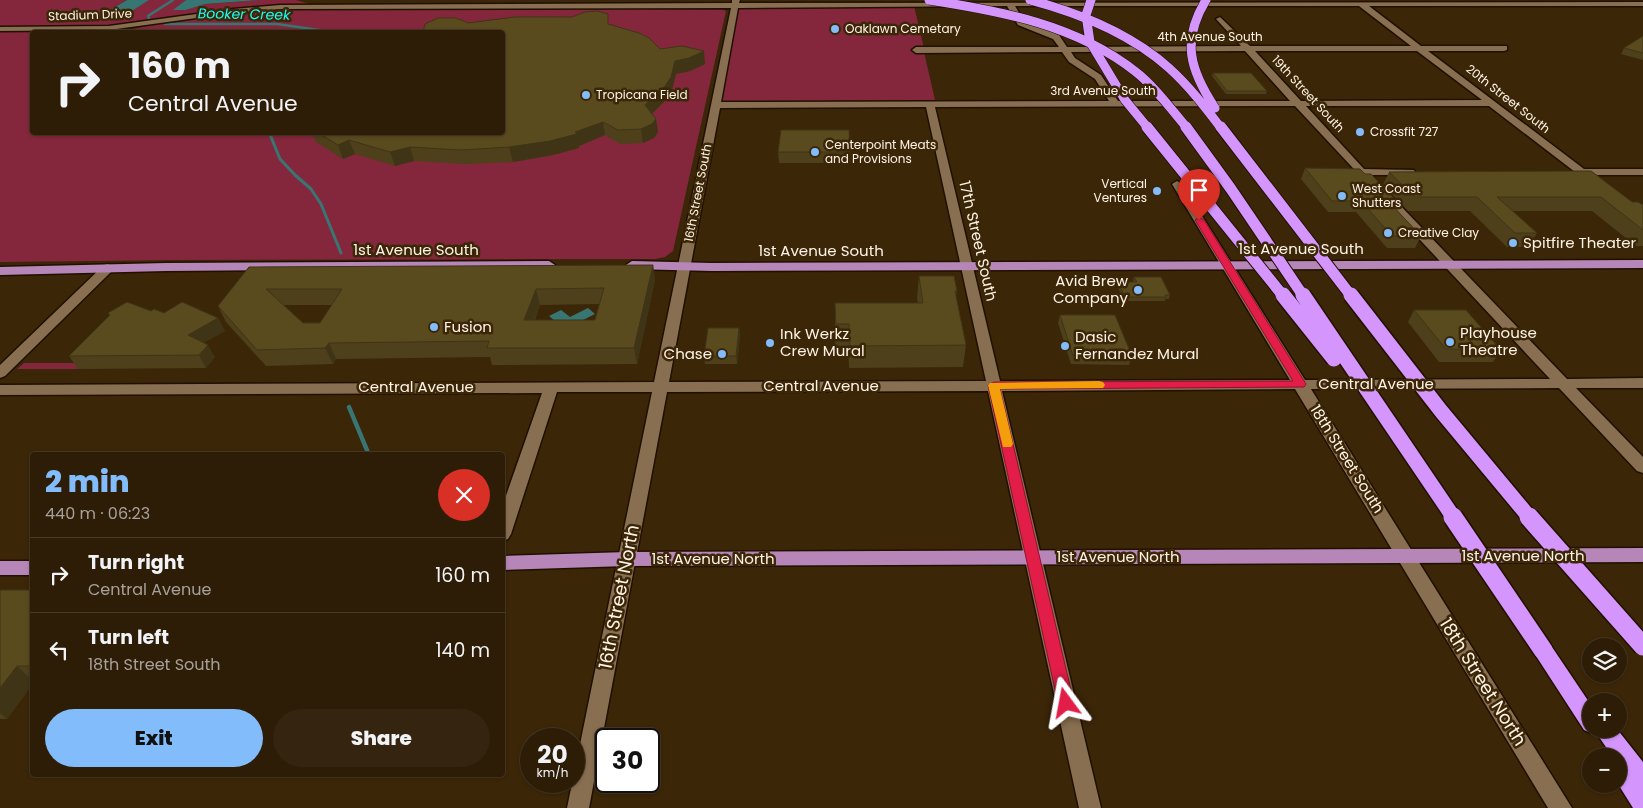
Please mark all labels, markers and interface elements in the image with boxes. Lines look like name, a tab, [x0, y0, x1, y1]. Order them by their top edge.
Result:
water label: Booker Creek	[198, 3, 291, 25]
street label: Stadium Drive	[48, 5, 132, 24]
place label: Oaklawn Cemetary	[845, 20, 961, 37]
marker: Oaklawn Cemetary	[829, 23, 841, 35]
street label: 4th Avenue South	[1157, 28, 1263, 45]
text: 160 m	[128, 41, 231, 90]
icon: right	[45, 50, 110, 115]
street label: 19th Street South	[1268, 51, 1348, 136]
street label: 20th Street South	[1463, 60, 1554, 137]
street label: 3rd Avenue South	[1050, 82, 1156, 99]
place label: Tropicana Field	[596, 86, 688, 103]
text: Central Avenue	[128, 88, 298, 119]
marker: Tropicana Field	[580, 89, 592, 101]
place label: Crossfit 727	[1370, 123, 1439, 140]
marker: Crossfit 727	[1354, 126, 1366, 138]
place label: Centerpoint Meats and Provisions	[825, 136, 936, 167]
street label: 16th Street South	[680, 142, 715, 243]
marker: Centerpoint Meats and Provisions	[809, 146, 821, 158]
pin	[1178, 169, 1220, 220]
place label: Vertical Ventures	[1094, 175, 1147, 206]
icon: arrive	[1185, 176, 1213, 204]
street label: 17th Street South	[954, 179, 1003, 303]
place label: West Coast Shutters	[1352, 180, 1421, 211]
marker: Vertical Ventures	[1151, 185, 1163, 197]
marker: West Coast Shutters	[1336, 190, 1348, 202]
place label: Creative Clay	[1398, 224, 1479, 241]
marker: Creative Clay	[1382, 227, 1394, 239]
place label: Spitfire Theater	[1523, 232, 1637, 253]
marker: Spitfire Theater	[1507, 237, 1519, 249]
street label: 1st Avenue South	[1238, 238, 1364, 259]
street label: 1st Avenue South	[353, 239, 479, 260]
street label: 1st Avenue South	[758, 240, 884, 261]
place label: Avid Brew Company	[1053, 270, 1129, 308]
marker: Avid Brew Company	[1132, 284, 1144, 296]
place label: Fusion	[444, 316, 492, 337]
marker: Fusion	[428, 321, 440, 333]
place label: Playhouse Theatre	[1460, 322, 1537, 360]
place label: Ink Werkz Crew Mural	[780, 323, 865, 361]
place label: Dasic Fernandez Mural	[1075, 326, 1199, 364]
marker: Playhouse Theatre	[1444, 336, 1456, 348]
marker: Ink Werkz Crew Mural	[764, 337, 776, 349]
marker: Dasic Fernandez Mural	[1059, 340, 1071, 352]
place label: Chase	[664, 343, 712, 364]
marker: Chase	[716, 348, 728, 360]
street label: Central Avenue	[1318, 373, 1434, 394]
street label: Central Avenue	[763, 375, 879, 396]
street label: Central Avenue	[358, 376, 474, 397]
street label: 18th Street South	[1306, 400, 1389, 517]
text: 2 min	[45, 460, 130, 503]
button: close	[438, 469, 490, 521]
text: 440 m · 06:23	[45, 502, 150, 525]
street label: 16th Street North	[592, 523, 645, 671]
street label: 1st Avenue North	[1461, 545, 1585, 566]
street label: 1st Avenue North	[1056, 546, 1180, 567]
street label: 1st Avenue North	[651, 548, 775, 569]
text: Turn right	[88, 549, 184, 576]
icon: right	[45, 561, 73, 589]
text: 160 m	[435, 562, 490, 589]
text: Central Avenue	[88, 578, 211, 601]
street label: 18th Street North	[1434, 613, 1533, 750]
text: Turn left	[88, 624, 169, 651]
icon: left	[45, 636, 73, 664]
text: 140 m	[435, 637, 490, 664]
map controls	[1582, 638, 1627, 793]
button: layers	[1582, 638, 1627, 683]
text: 18th Street South	[88, 653, 221, 676]
position arrow	[1039, 676, 1091, 728]
button: +	[1582, 693, 1627, 738]
button: Exit	[45, 709, 263, 767]
button: Share	[273, 709, 490, 767]
speed limit sign: 30	[595, 728, 660, 793]
text: 20	[537, 737, 568, 772]
button: −	[1582, 748, 1627, 793]
text: km/h	[537, 764, 568, 781]

